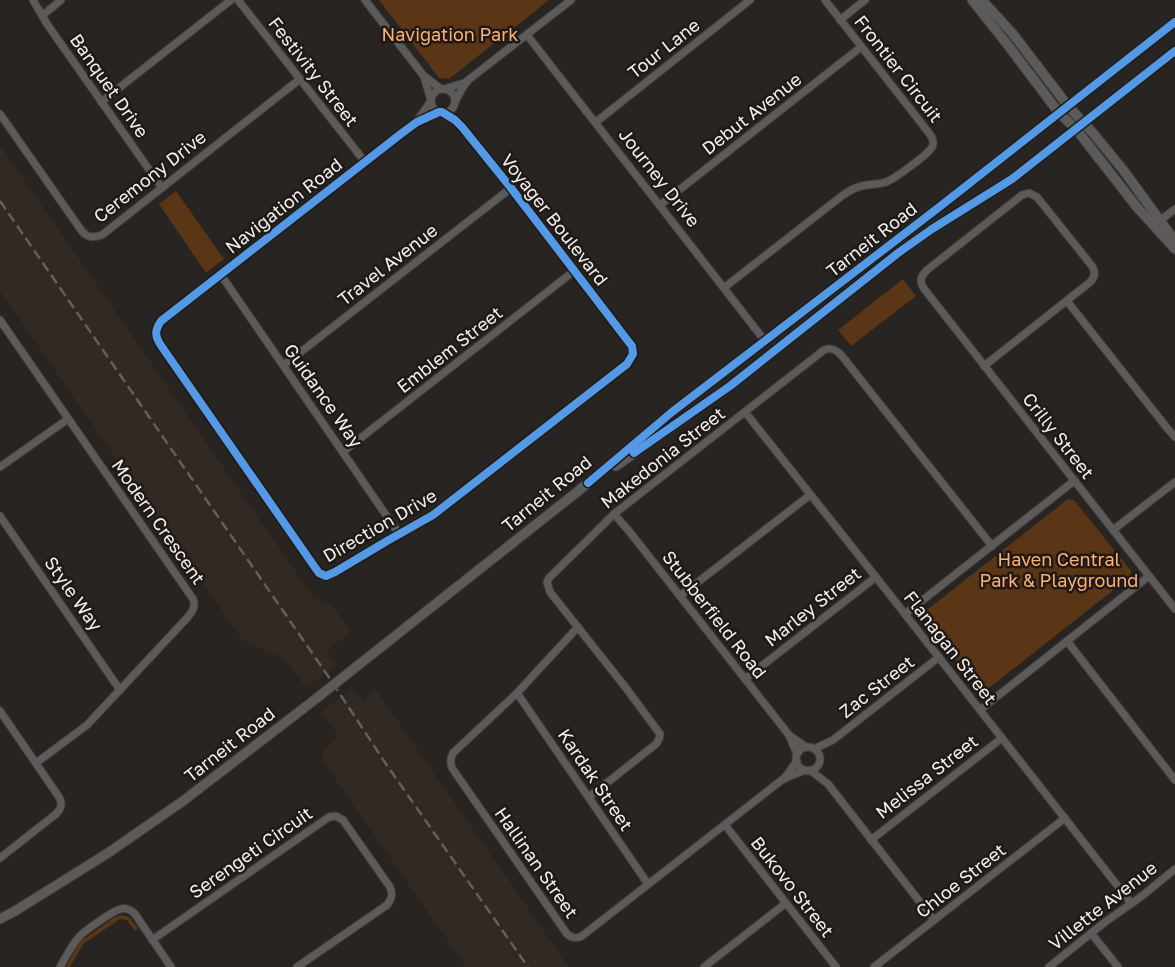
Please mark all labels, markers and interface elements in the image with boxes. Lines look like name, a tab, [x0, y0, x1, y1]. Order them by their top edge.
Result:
street label: Frontier Circuit	[850, 10, 947, 126]
street label: Festivity Street	[264, 12, 363, 131]
street label: Tour Lane	[623, 13, 704, 83]
park label: Navigation Park	[382, 23, 518, 45]
street label: Banquet Drive	[66, 29, 154, 142]
street label: Debut Avenue	[697, 68, 806, 159]
street label: Journey Drive	[614, 124, 705, 231]
street label: Ceremony Drive	[89, 125, 210, 227]
street label: Voyager Boulevard	[496, 149, 613, 290]
street label: Navigation Road	[221, 153, 346, 258]
street label: Tarneit Road	[822, 197, 921, 281]
street label: Travel Avenue	[333, 219, 441, 310]
street label: Emblem Street	[392, 301, 506, 397]
street label: Guidance Way	[280, 339, 368, 452]
street label: Crilly Street	[1018, 388, 1099, 483]
street label: Makedonia Street	[596, 402, 729, 513]
street label: Tarneit Road	[497, 450, 596, 536]
street label: Modern Crescent	[107, 455, 210, 588]
street label: Direction Drive	[319, 484, 440, 567]
street label: Stubberfield Road	[658, 546, 772, 683]
park label: Haven Central Park & Playground	[980, 548, 1138, 591]
street label: Style Way	[40, 552, 107, 635]
street label: Marley Street	[760, 562, 865, 651]
street label: Flanagan Street	[900, 586, 1002, 709]
street label: Zac Street	[835, 650, 918, 722]
street label: Tarneit Road	[180, 702, 279, 786]
street label: Kardak Street	[554, 724, 638, 835]
street label: Melissa Street	[871, 730, 982, 823]
street label: Serengeti Circuit	[185, 802, 316, 903]
street label: Hallinan Street	[490, 803, 583, 922]
street label: Bukovo Street	[747, 832, 839, 941]
street label: Chloe Street	[911, 838, 1010, 922]
street label: Villette Avenue	[1044, 856, 1161, 954]

